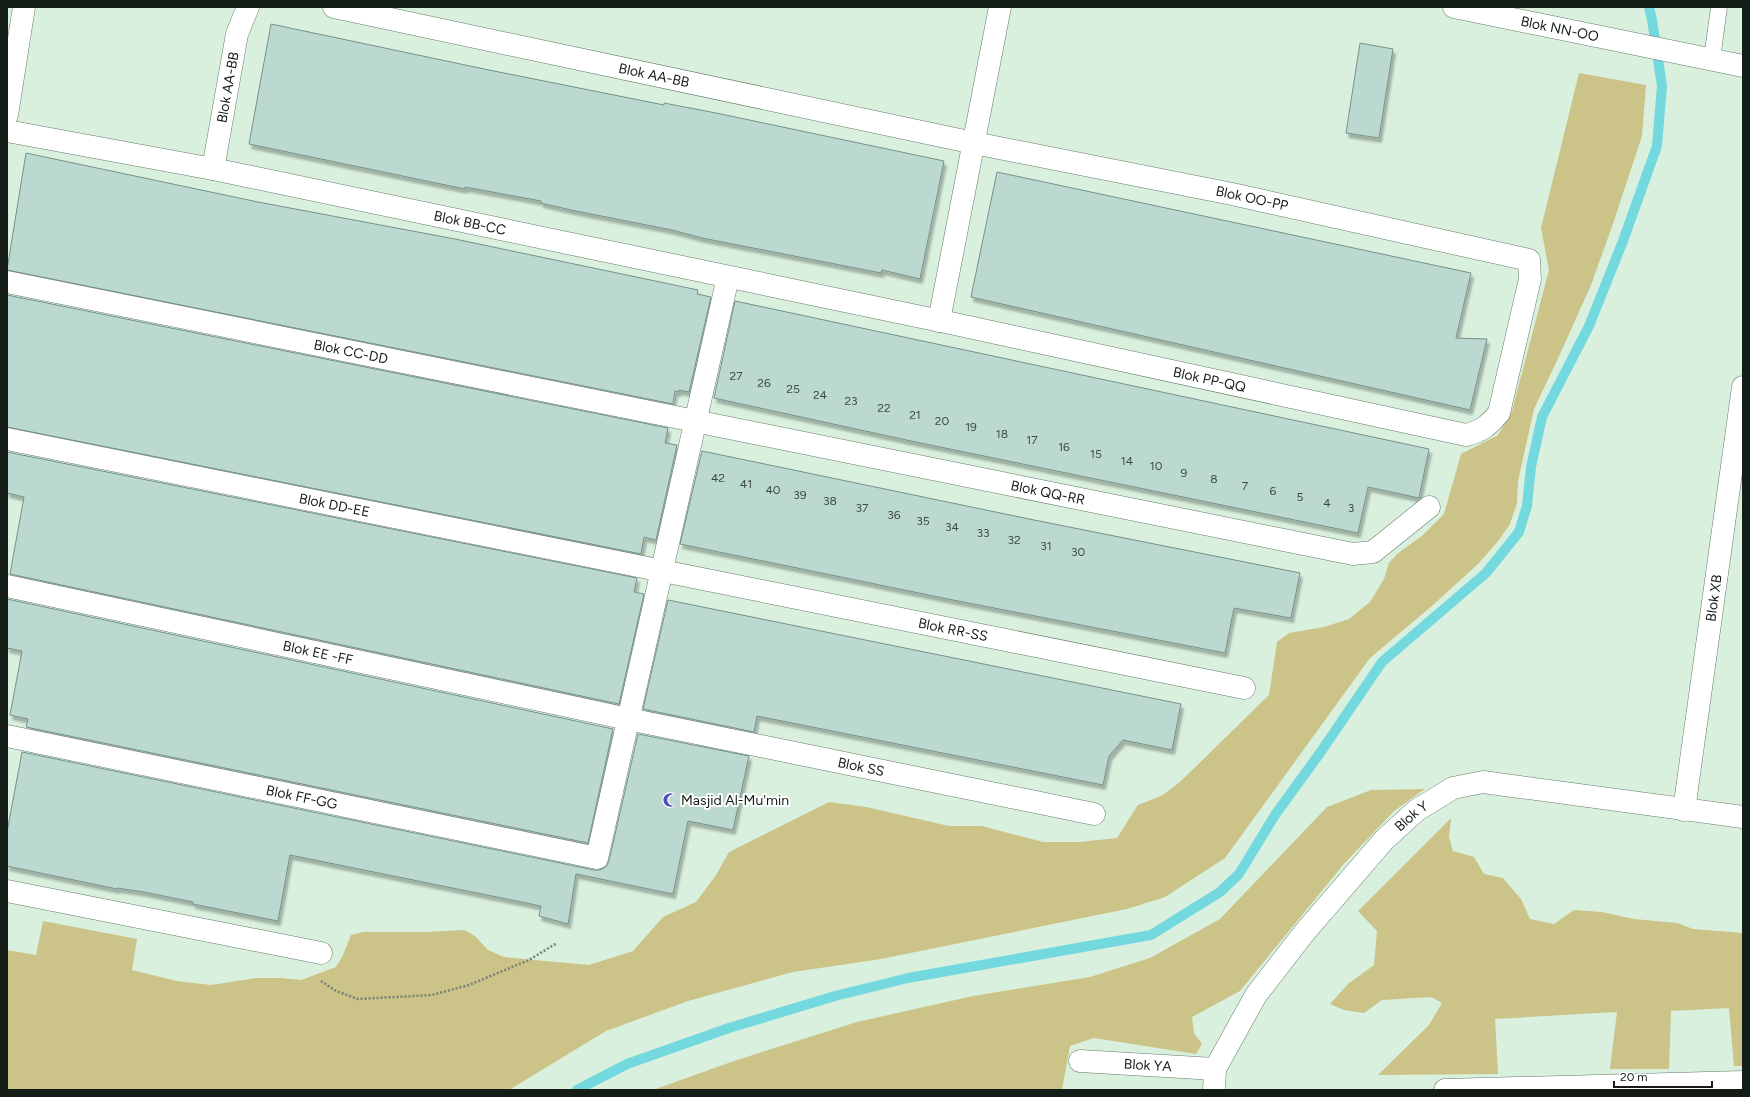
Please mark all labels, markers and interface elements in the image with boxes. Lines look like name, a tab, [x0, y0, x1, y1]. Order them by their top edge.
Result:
street label: Blok NN-OO	[1519, 13, 1600, 45]
street label: Blok AA-BB	[213, 50, 243, 124]
street label: Blok AA-BB	[617, 60, 691, 91]
street label: Blok OO-PP	[1214, 183, 1290, 214]
street label: Blok BB-CC	[432, 207, 507, 239]
street label: Blok CC-DD	[312, 336, 390, 368]
street label: Blok PP-QQ	[1172, 364, 1247, 396]
house number: 27	[729, 369, 743, 383]
house number: 26	[757, 376, 771, 390]
house number: 25	[786, 382, 800, 396]
house number: 24	[813, 388, 828, 402]
house number: 23	[844, 394, 858, 408]
house number: 22	[877, 401, 891, 415]
house number: 21	[909, 408, 921, 422]
house number: 20	[935, 414, 950, 428]
house number: 19	[965, 420, 977, 434]
house number: 18	[996, 427, 1008, 441]
house number: 17	[1026, 433, 1038, 447]
house number: 16	[1058, 440, 1070, 454]
house number: 15	[1090, 447, 1102, 461]
house number: 14	[1121, 454, 1134, 468]
house number: 10	[1150, 459, 1163, 473]
house number: 9	[1181, 466, 1188, 480]
house number: 42	[711, 471, 725, 485]
house number: 8	[1210, 472, 1218, 486]
house number: 41	[740, 477, 752, 491]
street label: Blok QQ-RR	[1009, 477, 1087, 509]
house number: 7	[1242, 479, 1249, 493]
house number: 40	[765, 483, 781, 497]
house number: 6	[1270, 484, 1277, 498]
house number: 39	[793, 488, 807, 502]
street label: Blok DD-EE	[297, 490, 371, 521]
house number: 5	[1297, 490, 1304, 504]
house number: 38	[823, 494, 837, 508]
house number: 4	[1323, 496, 1331, 510]
house number: 37	[856, 501, 869, 515]
house number: 3	[1348, 501, 1354, 515]
house number: 36	[887, 508, 901, 522]
house number: 35	[916, 514, 930, 528]
house number: 34	[945, 520, 960, 534]
house number: 33	[976, 526, 990, 540]
house number: 32	[1007, 533, 1021, 547]
house number: 31	[1040, 539, 1052, 553]
house number: 30	[1071, 545, 1085, 559]
street label: Blok XB	[1702, 574, 1726, 623]
street label: Blok RR-SS	[917, 615, 989, 645]
street label: Blok EE -FF	[281, 637, 355, 669]
street label: Blok SS	[836, 754, 886, 780]
street label: Blok FF-GG	[264, 782, 339, 813]
mosque icon: Masjid Al-Mu'min	[662, 792, 678, 808]
place label: Masjid Al-Mu'min	[681, 792, 789, 809]
street label: Blok Y	[1391, 797, 1431, 835]
street label: Blok YA	[1123, 1056, 1173, 1075]
scale bar	[1614, 1063, 1712, 1089]
text: 20 m	[1620, 1070, 1648, 1084]

